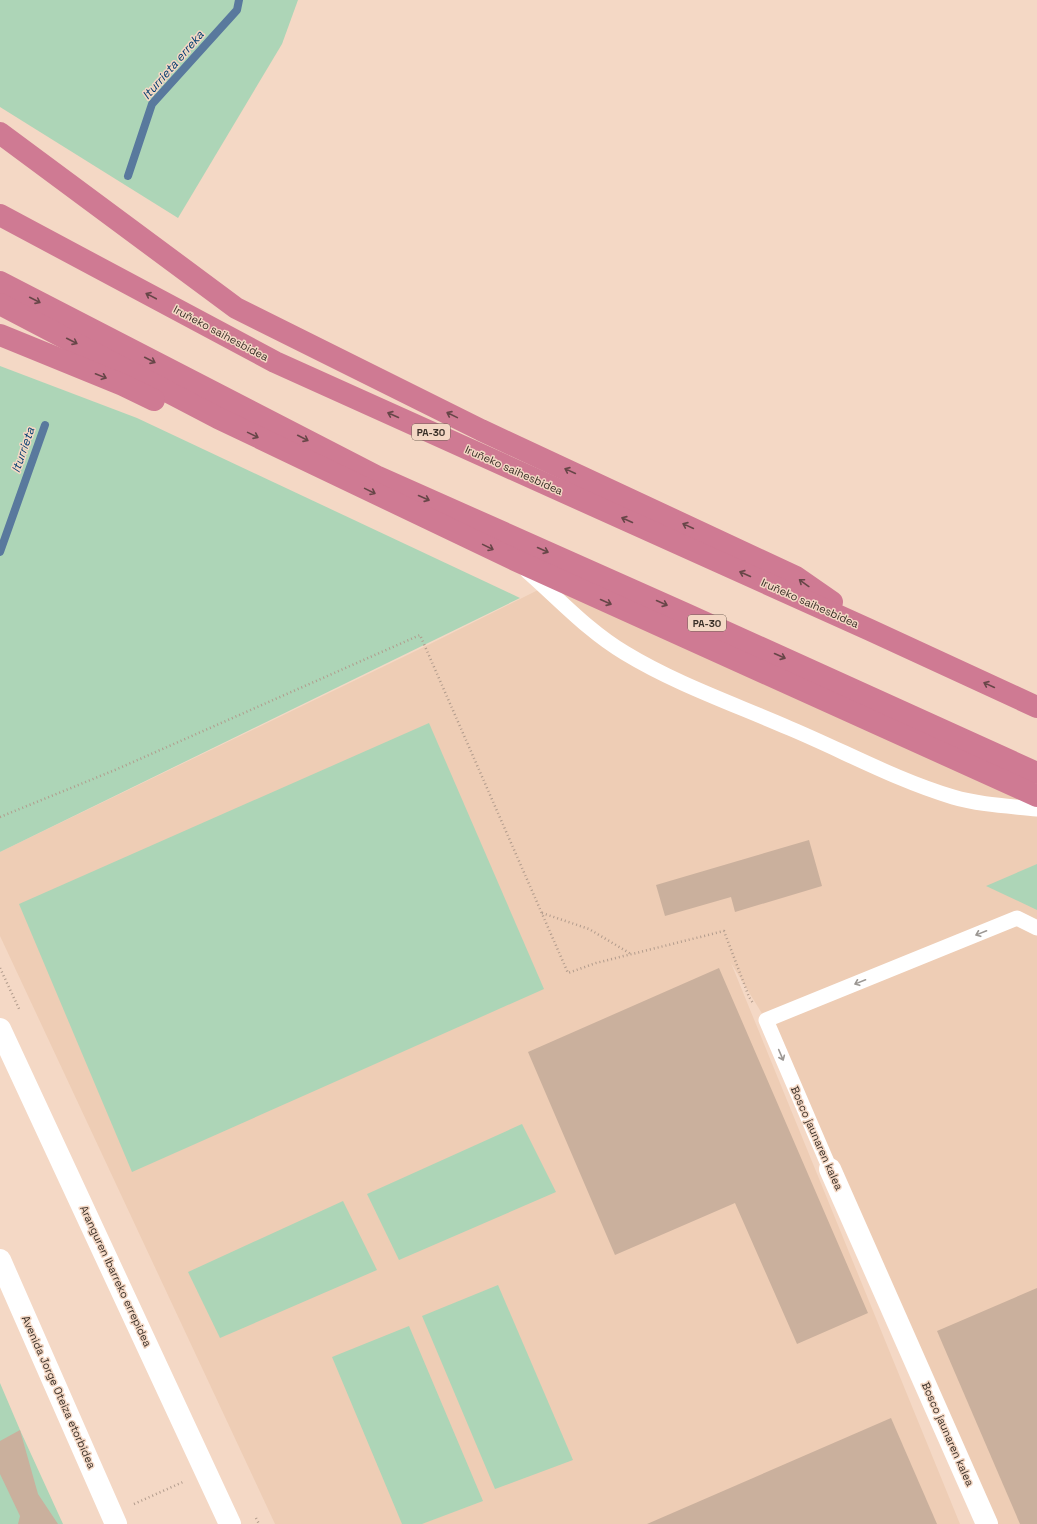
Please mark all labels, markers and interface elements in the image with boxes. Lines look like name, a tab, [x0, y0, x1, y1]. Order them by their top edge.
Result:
water label: Iturrieta erreka	[139, 27, 207, 103]
one-way arrow	[146, 292, 158, 299]
one-way arrow	[28, 297, 40, 304]
street label: Iruñeko saihesbidea	[171, 302, 271, 364]
one-way arrow	[66, 338, 78, 345]
one-way arrow	[144, 356, 156, 364]
one-way arrow	[95, 373, 107, 381]
one-way arrow	[388, 411, 400, 418]
one-way arrow	[447, 411, 459, 418]
road number: PA-30	[412, 424, 450, 440]
water label: Iturrieta	[8, 425, 38, 475]
one-way arrow	[247, 432, 259, 439]
one-way arrow	[297, 435, 309, 443]
street label: Iruñeko saihesbidea	[463, 442, 566, 498]
one-way arrow	[564, 467, 576, 474]
one-way arrow	[364, 488, 376, 495]
one-way arrow	[418, 494, 430, 502]
one-way arrow	[621, 516, 633, 523]
one-way arrow	[682, 522, 694, 529]
one-way arrow	[481, 544, 493, 551]
one-way arrow	[537, 547, 549, 554]
one-way arrow	[740, 570, 752, 577]
street label: Iruñeko saihesbidea	[759, 575, 862, 631]
one-way arrow	[799, 579, 810, 587]
one-way arrow	[599, 598, 611, 606]
one-way arrow	[655, 600, 667, 607]
road number: PA-30	[688, 615, 726, 631]
one-way arrow	[774, 653, 786, 661]
one-way arrow	[983, 681, 995, 688]
one-way arrow	[975, 930, 987, 937]
one-way arrow	[854, 978, 866, 986]
one-way arrow	[778, 1049, 785, 1061]
street label: Bosco jaunaren kalea	[788, 1084, 847, 1193]
street label: Aranguren Ibarreko errepidea	[77, 1203, 155, 1350]
street label: Avenida Jorge Oteiza etorbidea	[19, 1313, 99, 1471]
street label: Bosco jaunaren kalea	[919, 1380, 978, 1489]

